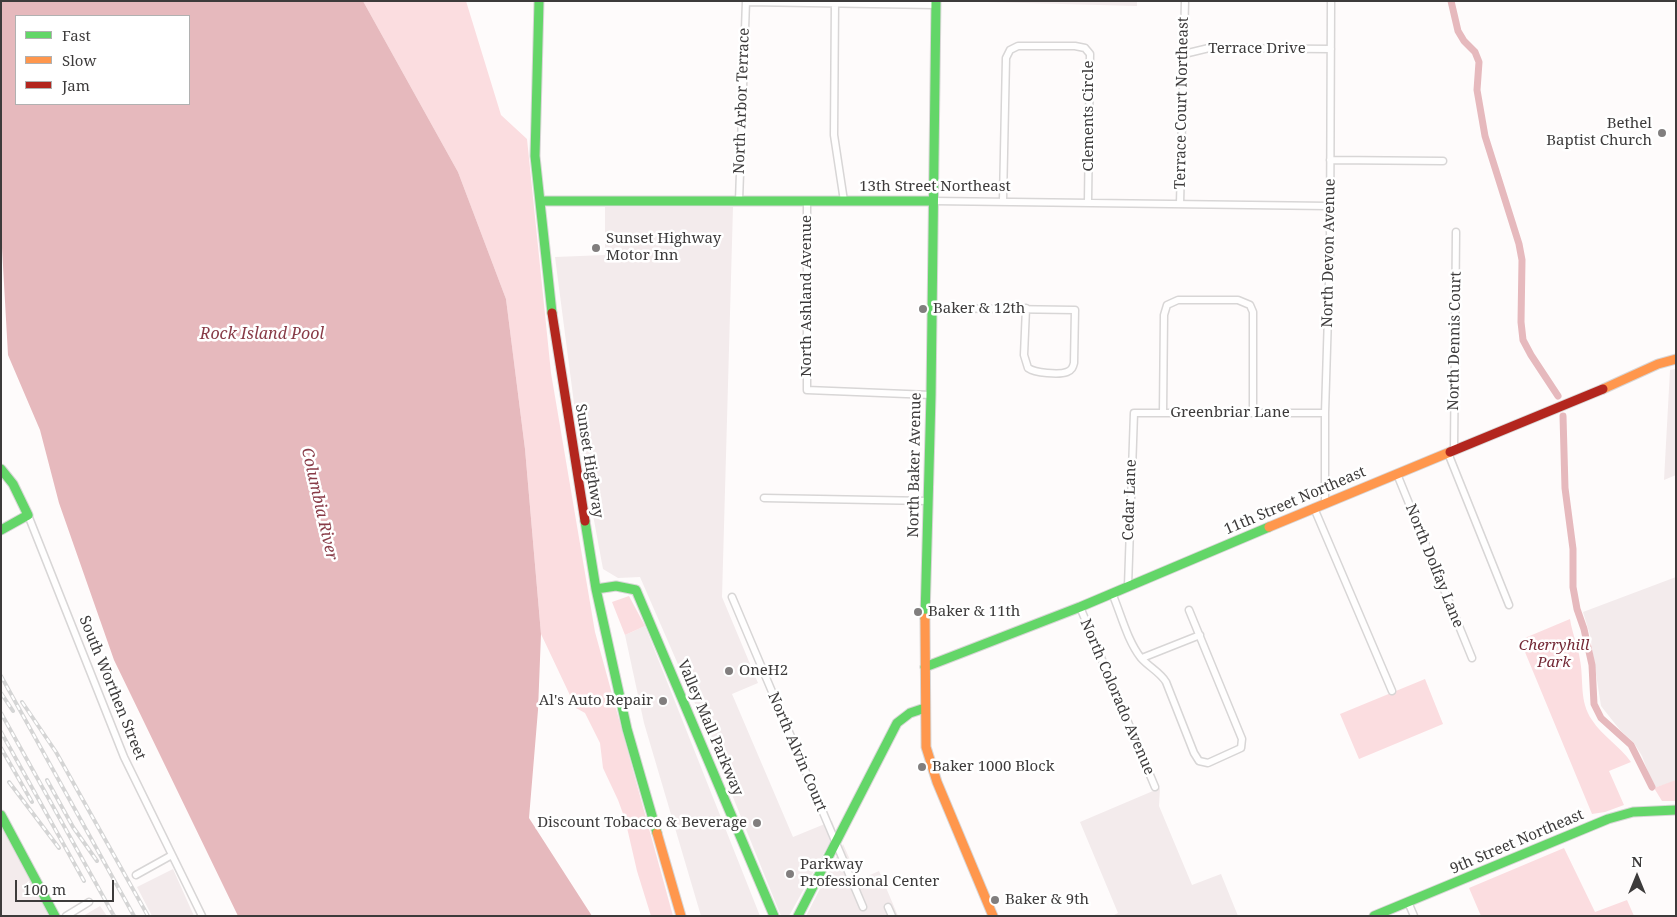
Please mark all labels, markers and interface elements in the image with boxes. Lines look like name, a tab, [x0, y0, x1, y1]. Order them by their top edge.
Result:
legend	[15, 15, 190, 105]
street label: Terrace Court Northeast	[1171, 17, 1193, 189]
text: Fast	[62, 25, 91, 45]
street label: North Arbor Terrace	[730, 27, 754, 175]
street label: Terrace Drive	[1208, 40, 1306, 58]
text: Slow	[62, 50, 96, 70]
street label: Clements Circle	[1080, 61, 1098, 171]
text: Jam	[62, 75, 90, 95]
place label: Bethel Baptist Church	[1546, 115, 1652, 150]
marker: Bethel Baptist Church	[1656, 127, 1668, 139]
street label: 13th Street Northeast	[859, 178, 1011, 196]
street label: North Devon Avenue	[1319, 178, 1339, 328]
street label: North Ashland Avenue	[798, 215, 816, 377]
place label: Sunset Highway Motor Inn	[606, 230, 721, 265]
marker: Sunset Highway Motor Inn	[590, 242, 602, 254]
street label: North Dennis Court	[1445, 271, 1465, 411]
place label: Baker & 12th	[933, 300, 1025, 318]
marker: Baker & 12th	[917, 303, 929, 315]
water label: Rock Island Pool	[200, 324, 324, 344]
street label: North Baker Avenue	[905, 392, 925, 538]
street label: Sunset Highway	[571, 403, 607, 519]
street label: Greenbriar Lane	[1170, 404, 1290, 422]
water label: Columbia River	[297, 446, 341, 562]
street label: Cedar Lane	[1120, 459, 1140, 541]
street label: 11th Street Northeast	[1222, 463, 1368, 539]
street label: North Dolfay Lane	[1401, 502, 1467, 630]
place label: Baker & 11th	[928, 603, 1020, 621]
marker: Baker & 11th	[912, 606, 924, 618]
street label: South Worthen Street	[75, 613, 149, 763]
street label: North Colorado Avenue	[1076, 616, 1158, 778]
park label: Cherryhill Park	[1519, 637, 1589, 672]
street label: Valley Mall Parkway	[673, 657, 747, 799]
place label: OneH2	[739, 662, 788, 680]
marker: OneH2	[723, 665, 735, 677]
street label: North Alvin Court	[764, 690, 830, 814]
place label: Al's Auto Repair	[539, 692, 653, 710]
marker: Al's Auto Repair	[657, 695, 669, 707]
place label: Baker 1000 Block	[932, 758, 1054, 776]
marker: Baker 1000 Block	[916, 761, 928, 773]
street label: 9th Street Northeast	[1448, 806, 1586, 878]
place label: Discount Tobacco & Beverage	[537, 814, 747, 832]
marker: Discount Tobacco & Beverage	[751, 817, 763, 829]
north arrow	[1612, 852, 1662, 902]
text: N	[1631, 852, 1643, 871]
place label: Parkway Professional Center	[800, 856, 939, 891]
marker: Parkway Professional Center	[784, 868, 796, 880]
scale bar	[18, 870, 116, 902]
text: 100 m	[23, 879, 66, 899]
place label: Baker & 9th	[1005, 891, 1089, 909]
marker: Baker & 9th	[989, 894, 1001, 906]

